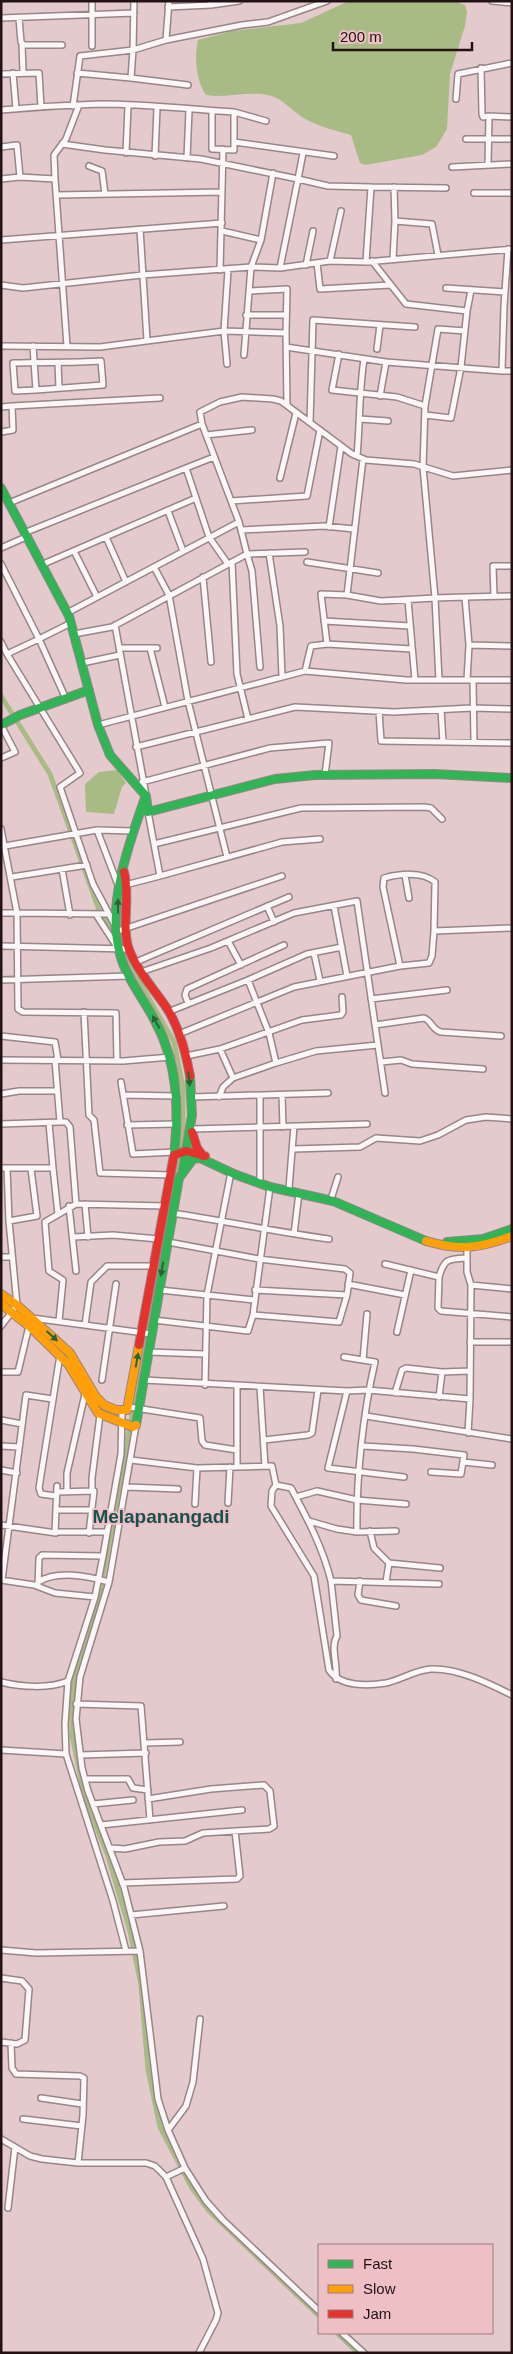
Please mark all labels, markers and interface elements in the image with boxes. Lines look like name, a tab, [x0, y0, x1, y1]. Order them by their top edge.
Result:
scale bar	[333, 20, 472, 52]
text: 200 m	[340, 28, 382, 45]
one-way arrow	[114, 898, 122, 914]
one-way arrow	[152, 1015, 160, 1030]
one-way arrow	[185, 1072, 193, 1088]
one-way arrow	[158, 1261, 166, 1277]
one-way arrow	[45, 1330, 57, 1342]
one-way arrow	[134, 1352, 142, 1368]
district label: Melapanangadi	[92, 1506, 230, 1527]
legend	[318, 2244, 493, 2334]
text: Fast	[363, 2255, 393, 2272]
text: Slow	[363, 2280, 396, 2297]
text: Jam	[363, 2305, 391, 2322]

